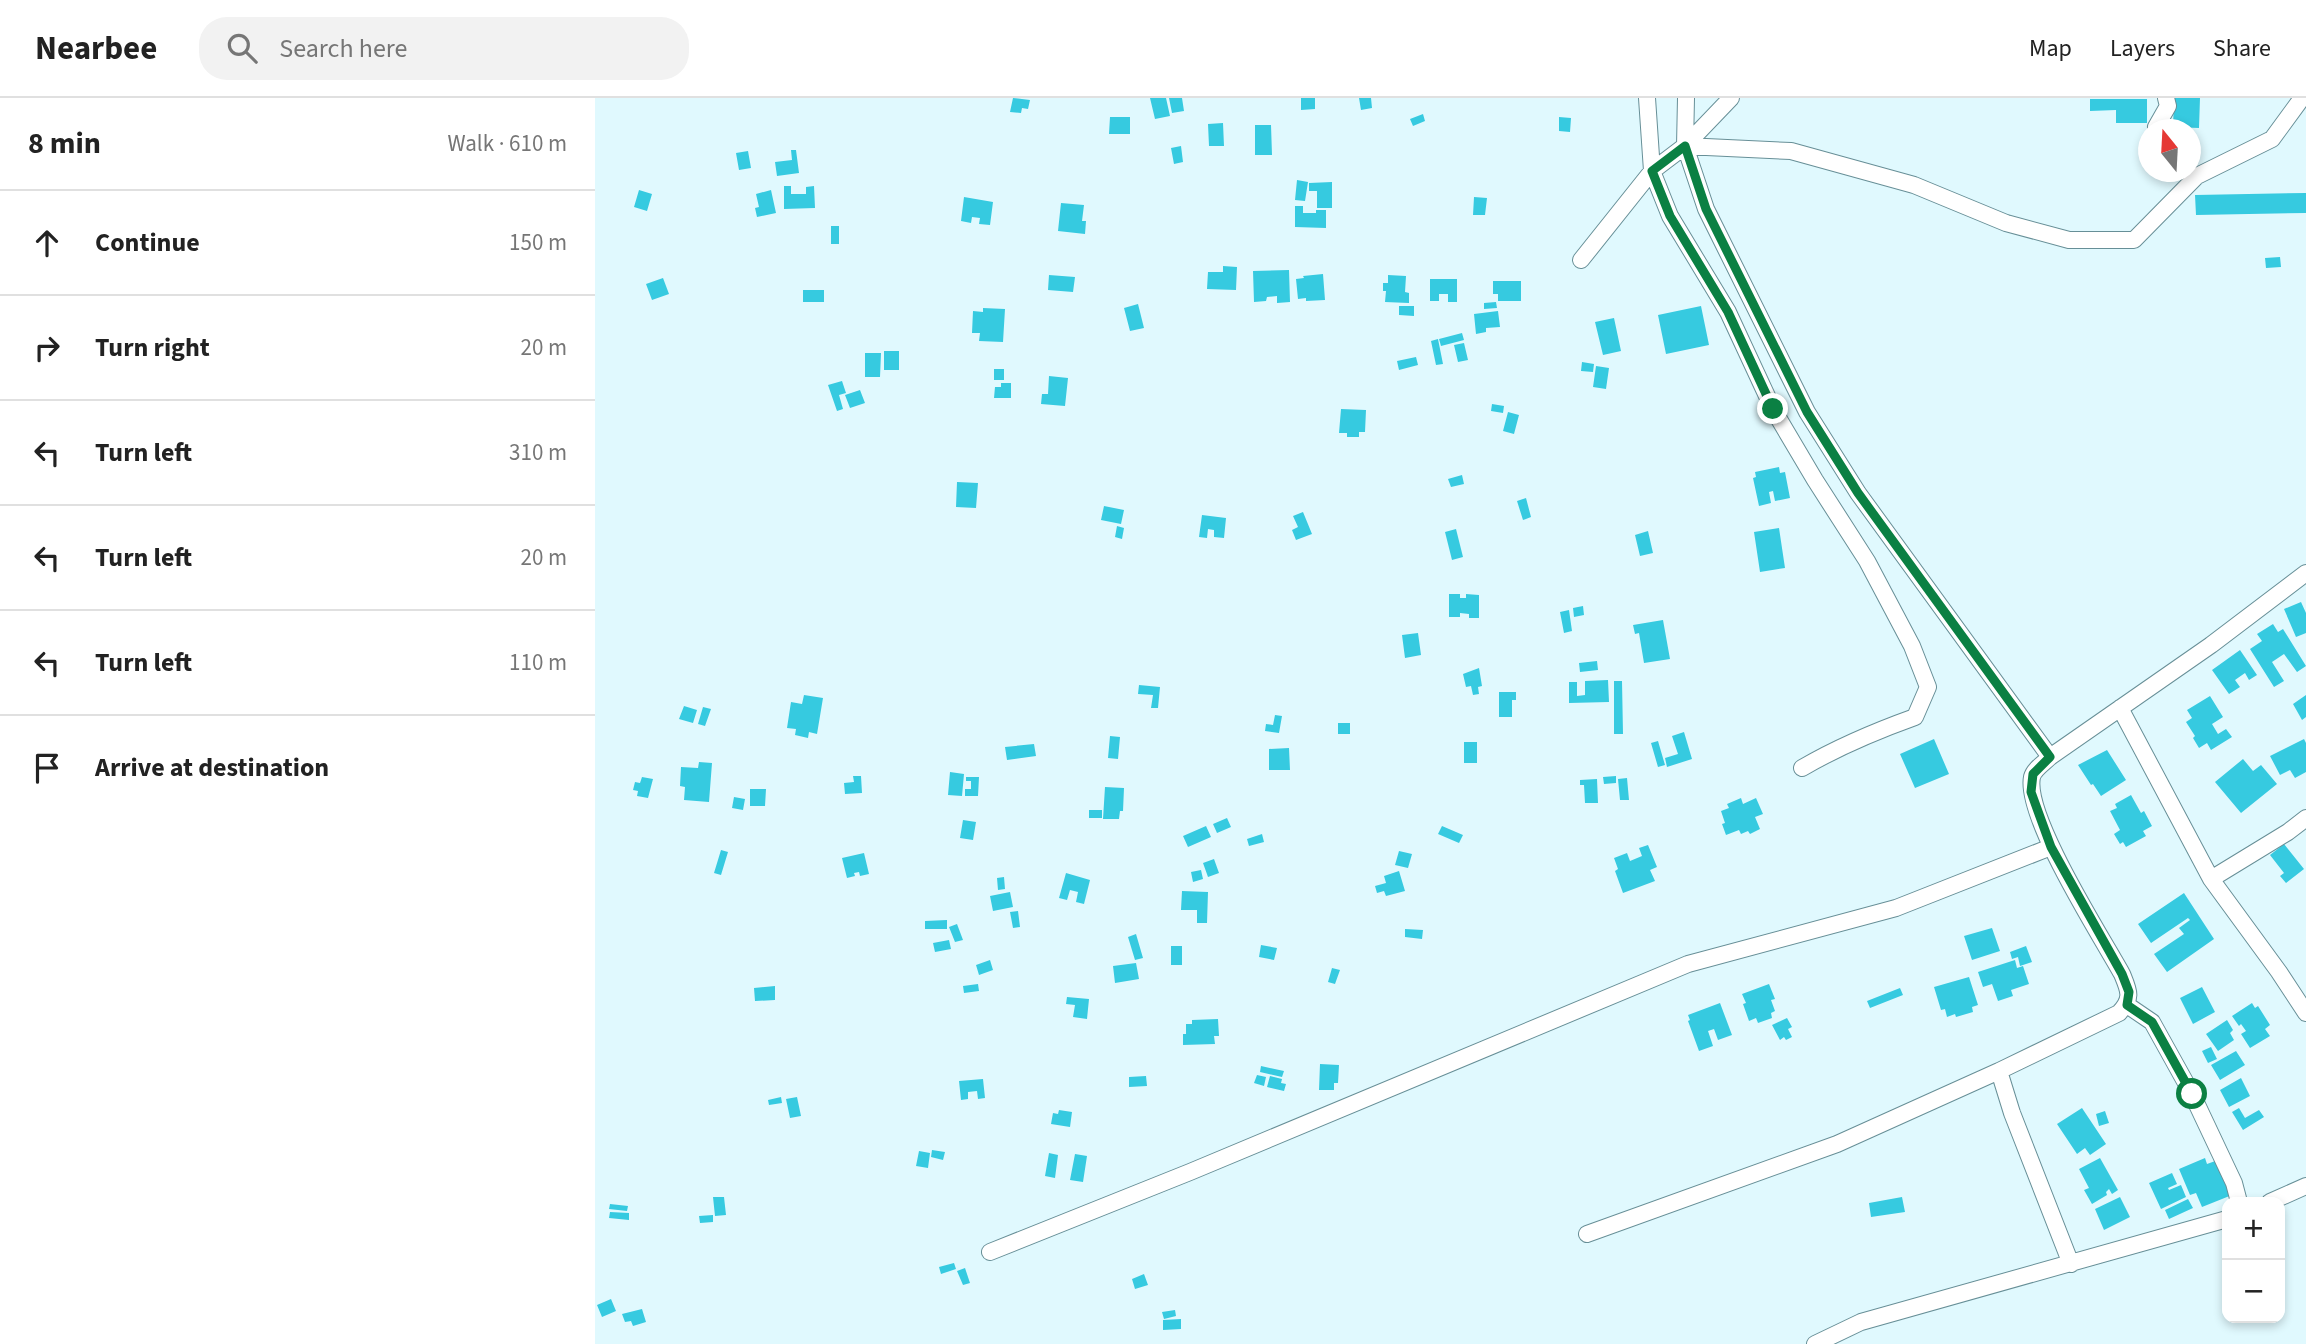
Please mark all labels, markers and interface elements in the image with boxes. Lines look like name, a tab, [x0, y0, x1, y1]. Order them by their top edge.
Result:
search box	[199, 17, 689, 80]
text: Nearbee	[35, 25, 157, 72]
icon: search	[223, 29, 261, 67]
text: Search here	[279, 30, 407, 67]
text: Map	[2029, 31, 2072, 66]
text: Layers	[2110, 31, 2175, 66]
text: Share	[2213, 31, 2271, 66]
north arrow	[2138, 119, 2201, 182]
text: 8 min	[28, 122, 101, 165]
text: Walk · 610 m	[448, 127, 567, 160]
icon: ahead	[28, 224, 66, 262]
text: Continue	[95, 224, 200, 261]
text: 150 m	[509, 226, 567, 259]
icon: right	[28, 329, 66, 367]
text: Turn right	[95, 329, 210, 366]
text: 20 m	[520, 331, 567, 364]
route end	[1757, 393, 1788, 424]
icon: left	[28, 434, 66, 472]
text: Turn left	[95, 434, 192, 471]
text: 310 m	[509, 436, 567, 469]
icon: left	[28, 539, 66, 577]
text: Turn left	[95, 539, 192, 576]
text: 20 m	[520, 541, 567, 574]
icon: left	[28, 644, 66, 682]
text: Turn left	[95, 644, 192, 681]
text: 110 m	[509, 646, 567, 679]
icon: arrive	[28, 749, 66, 787]
text: Arrive at destination	[95, 749, 329, 786]
route start	[2176, 1078, 2207, 1109]
map controls	[2222, 1197, 2285, 1323]
button: +	[2222, 1197, 2285, 1260]
button: −	[2222, 1260, 2285, 1323]

